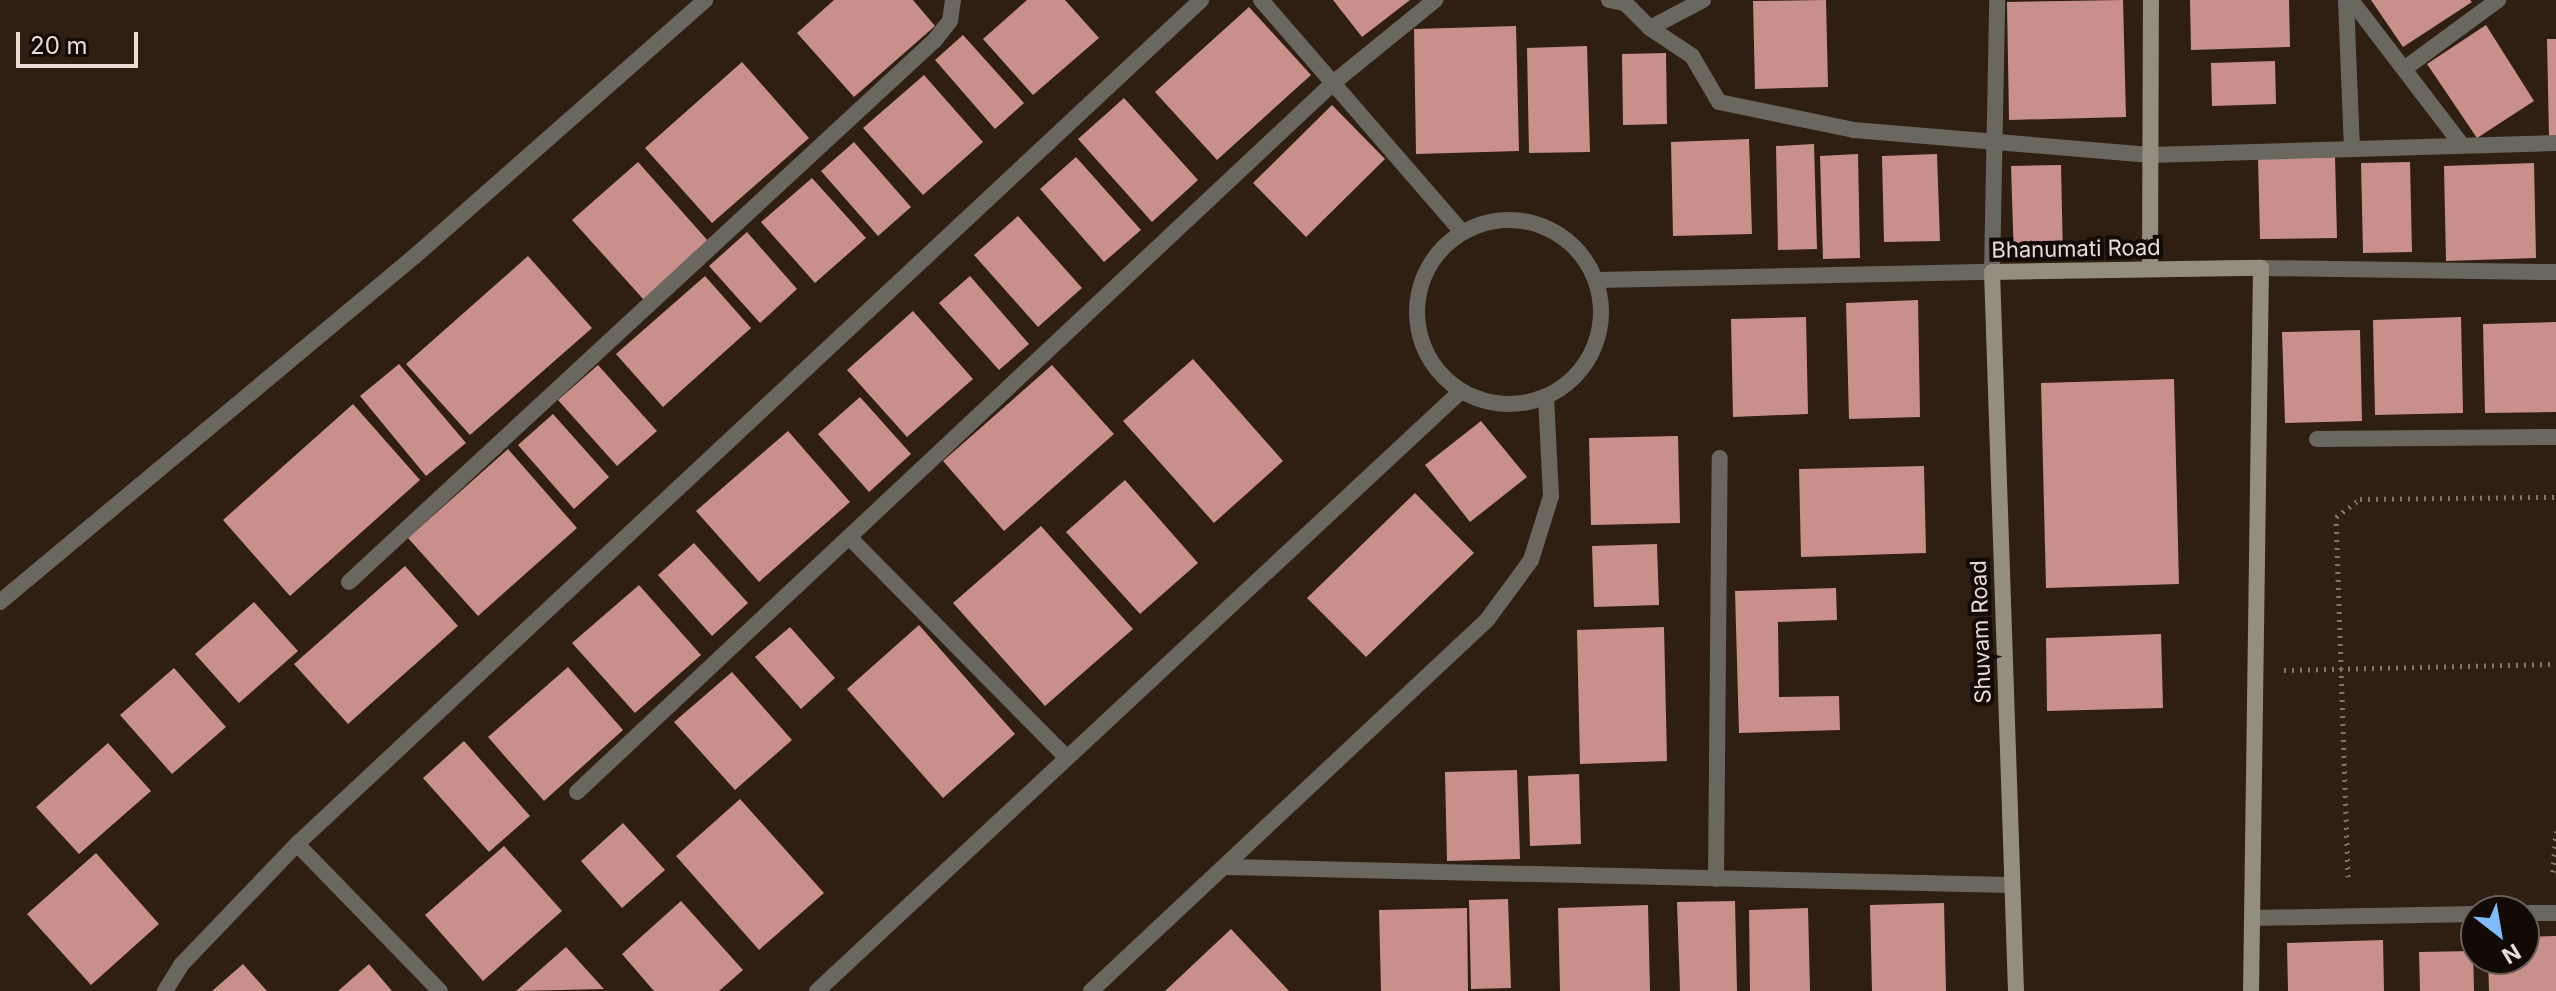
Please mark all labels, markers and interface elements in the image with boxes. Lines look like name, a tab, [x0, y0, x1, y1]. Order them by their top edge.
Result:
scale bar	[20, 16, 142, 66]
text: 20 m	[30, 31, 88, 60]
street label: Bhanumati Road	[1991, 234, 2161, 264]
street label: Shuvam Road	[1965, 560, 1997, 704]
north arrow	[2460, 895, 2540, 975]
text: N	[2497, 938, 2525, 969]

